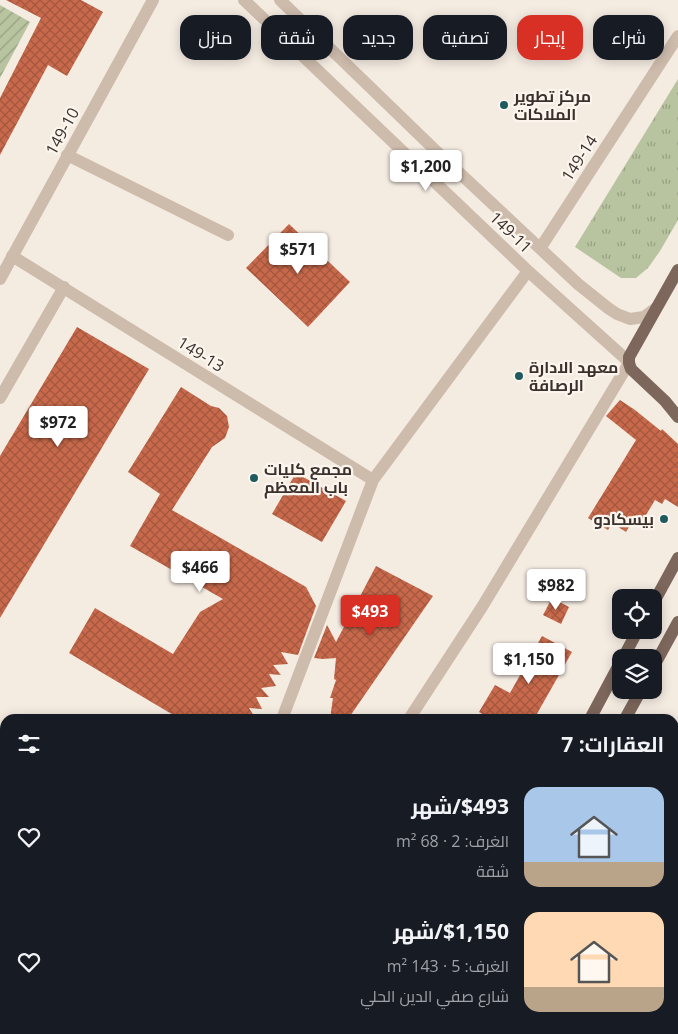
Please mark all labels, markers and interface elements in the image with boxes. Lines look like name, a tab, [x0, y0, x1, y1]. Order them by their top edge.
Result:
chip: منزل	[180, 15, 251, 60]
chip: شقة	[261, 15, 333, 60]
chip: جديد	[343, 15, 413, 60]
chip: تصفية	[423, 15, 507, 60]
chip: إيجار	[517, 15, 583, 60]
chip: شراء	[593, 15, 664, 60]
place label: مركز تطوير الملاكات	[513, 85, 591, 125]
marker: مركز تطوير الملاكات	[498, 99, 510, 111]
street label: 149-10	[40, 103, 84, 159]
street label: 149-14	[556, 131, 602, 185]
pin: $1,200	[385, 150, 467, 192]
text: $1,200	[401, 155, 451, 177]
street label: 149-11	[485, 206, 537, 258]
pin: $571	[268, 232, 328, 275]
text: $571	[280, 238, 316, 260]
street label: 149-13	[174, 331, 228, 377]
place label: معهد الادارة الرصافة	[529, 356, 618, 396]
marker: معهد الادارة الرصافة	[513, 370, 525, 382]
pin: $972	[28, 406, 88, 448]
text: $972	[40, 411, 76, 433]
place label: مجمع كليات باب المعظم	[264, 458, 352, 499]
marker: مجمع كليات باب المعظم	[248, 472, 260, 484]
place label: بيسكادو	[593, 508, 654, 530]
marker: بيسكادو	[658, 513, 670, 525]
pin: $466	[170, 550, 230, 593]
text: $466	[182, 556, 218, 578]
pin: $982	[526, 568, 586, 611]
text: $982	[538, 574, 574, 596]
map controls	[612, 589, 662, 699]
button: locate	[612, 589, 662, 639]
pin: $493	[340, 594, 400, 637]
text: $493	[352, 600, 388, 622]
pin: $1,150	[488, 642, 570, 685]
text: $1,150	[504, 648, 554, 670]
button: layers	[612, 649, 662, 699]
icon: filters	[15, 730, 43, 758]
text: العقارات: 7	[561, 730, 664, 758]
text: $493/شهر	[411, 792, 509, 820]
icon: home	[564, 807, 624, 867]
icon: heart	[15, 823, 43, 851]
text: الغرف: 2 · 68 m²	[396, 830, 509, 852]
text: شقة	[476, 860, 509, 882]
text: $1,150/شهر	[393, 917, 509, 945]
icon: home	[564, 932, 624, 992]
icon: heart	[15, 948, 43, 976]
text: الغرف: 5 · 143 m²	[387, 955, 509, 977]
text: شارع صفي الدين الحلي	[360, 985, 509, 1007]

